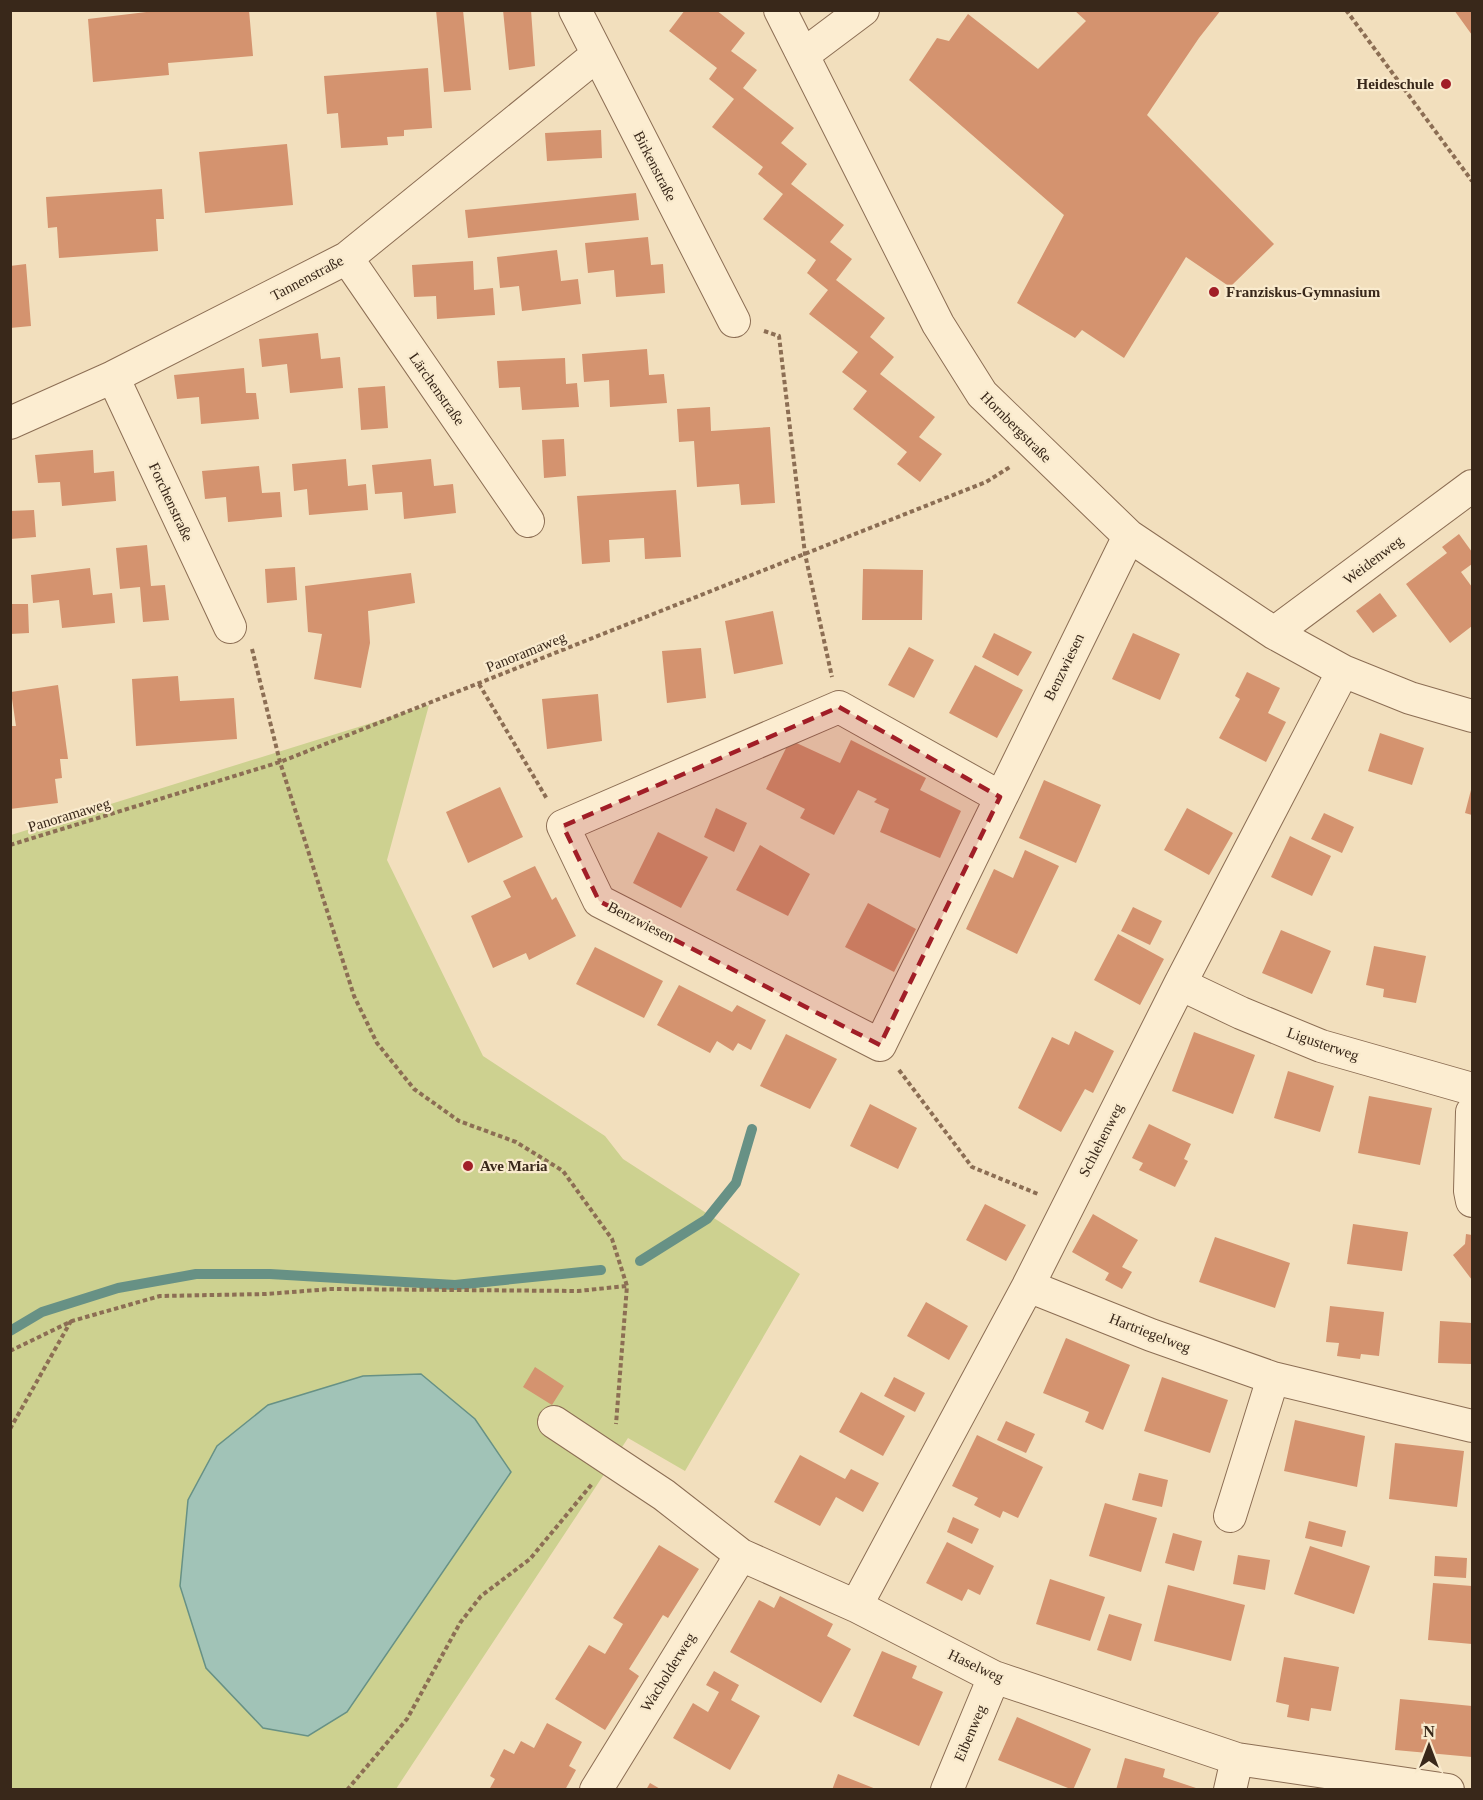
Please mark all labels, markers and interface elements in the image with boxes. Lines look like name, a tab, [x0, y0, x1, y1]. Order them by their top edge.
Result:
place label: Heideschule	[1357, 76, 1434, 92]
marker: Heideschule	[1439, 77, 1453, 91]
street label: Birkenstraße	[630, 128, 680, 204]
street label: Tannenstraße	[268, 252, 346, 304]
place label: Franziskus-Gymnasium	[1226, 284, 1381, 300]
marker: Franziskus-Gymnasium	[1207, 285, 1221, 299]
street label: Lärchenstraße	[406, 350, 468, 429]
street label: Hornbergstraße	[977, 388, 1055, 466]
street label: Forchenstraße	[146, 460, 196, 544]
street label: Weidenweg	[1340, 532, 1406, 588]
street label: Panoramaweg	[484, 628, 569, 675]
street label: Benzwiesen	[1041, 630, 1087, 703]
street label: Panoramaweg	[26, 795, 112, 835]
street label: Benzwiesen	[605, 898, 677, 946]
street label: Ligusterweg	[1285, 1024, 1362, 1064]
street label: Schlehenweg	[1076, 1100, 1127, 1179]
place label: Ave Maria	[480, 1158, 548, 1174]
marker: Ave Maria	[461, 1159, 475, 1173]
street label: Hartriegelweg	[1107, 1310, 1193, 1356]
street label: Wacholderweg	[637, 1629, 699, 1714]
street label: Haselweg	[946, 1646, 1007, 1686]
street label: Eibenweg	[951, 1702, 989, 1764]
north arrow	[1399, 1716, 1459, 1776]
text: N	[1423, 1723, 1435, 1740]

